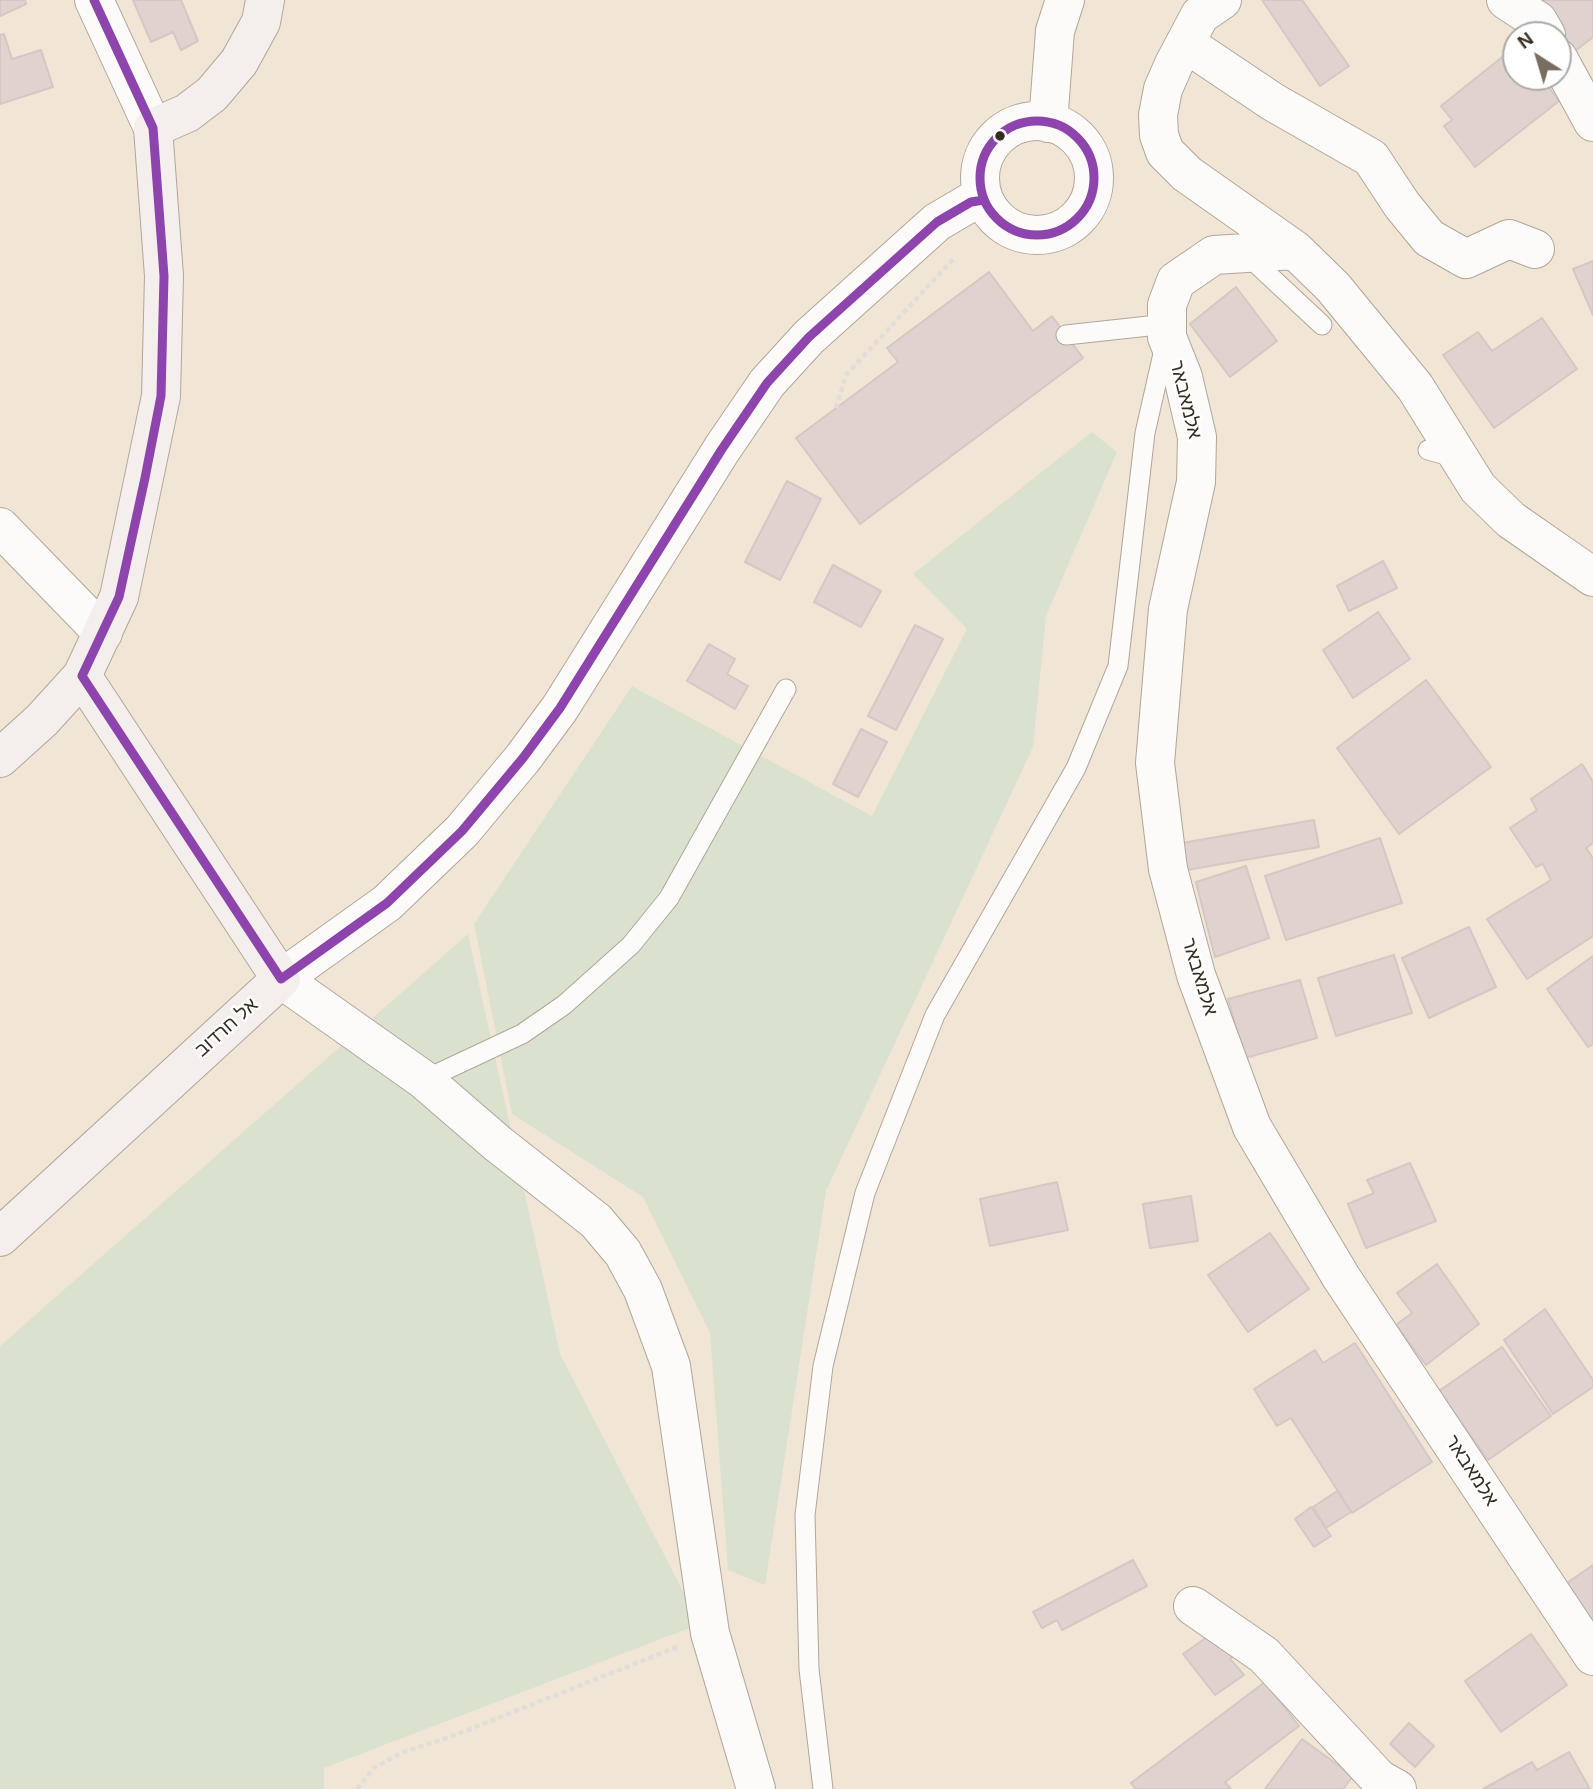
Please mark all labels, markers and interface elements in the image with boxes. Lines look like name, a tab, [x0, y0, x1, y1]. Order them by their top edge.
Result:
north arrow	[1502, 21, 1572, 91]
text: N	[1513, 28, 1537, 53]
unlabelled marker	[993, 129, 1007, 143]
street label: אלמאבאר	[1164, 359, 1206, 441]
street label: אלמאבאר	[1176, 936, 1222, 1018]
street label: אל חרדוב	[191, 994, 263, 1062]
street label: אלמאבאר	[1440, 1431, 1502, 1511]

